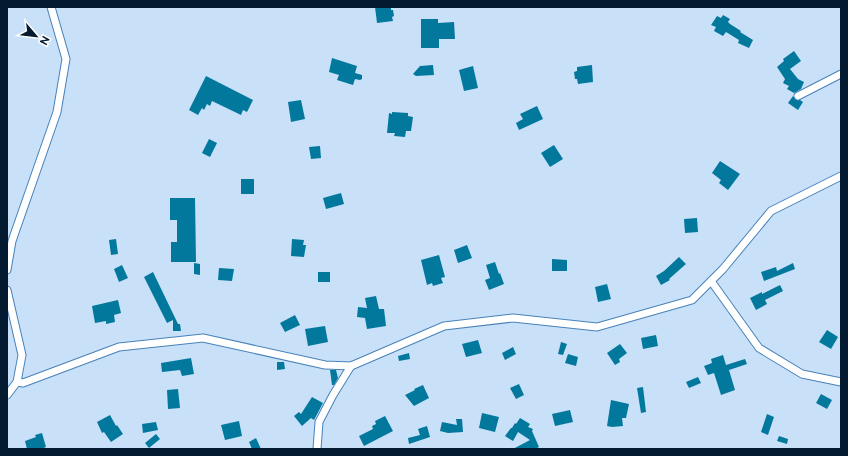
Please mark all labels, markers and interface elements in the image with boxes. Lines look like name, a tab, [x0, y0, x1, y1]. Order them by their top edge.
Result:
north arrow	[16, 16, 56, 56]
text: N	[37, 34, 52, 47]

